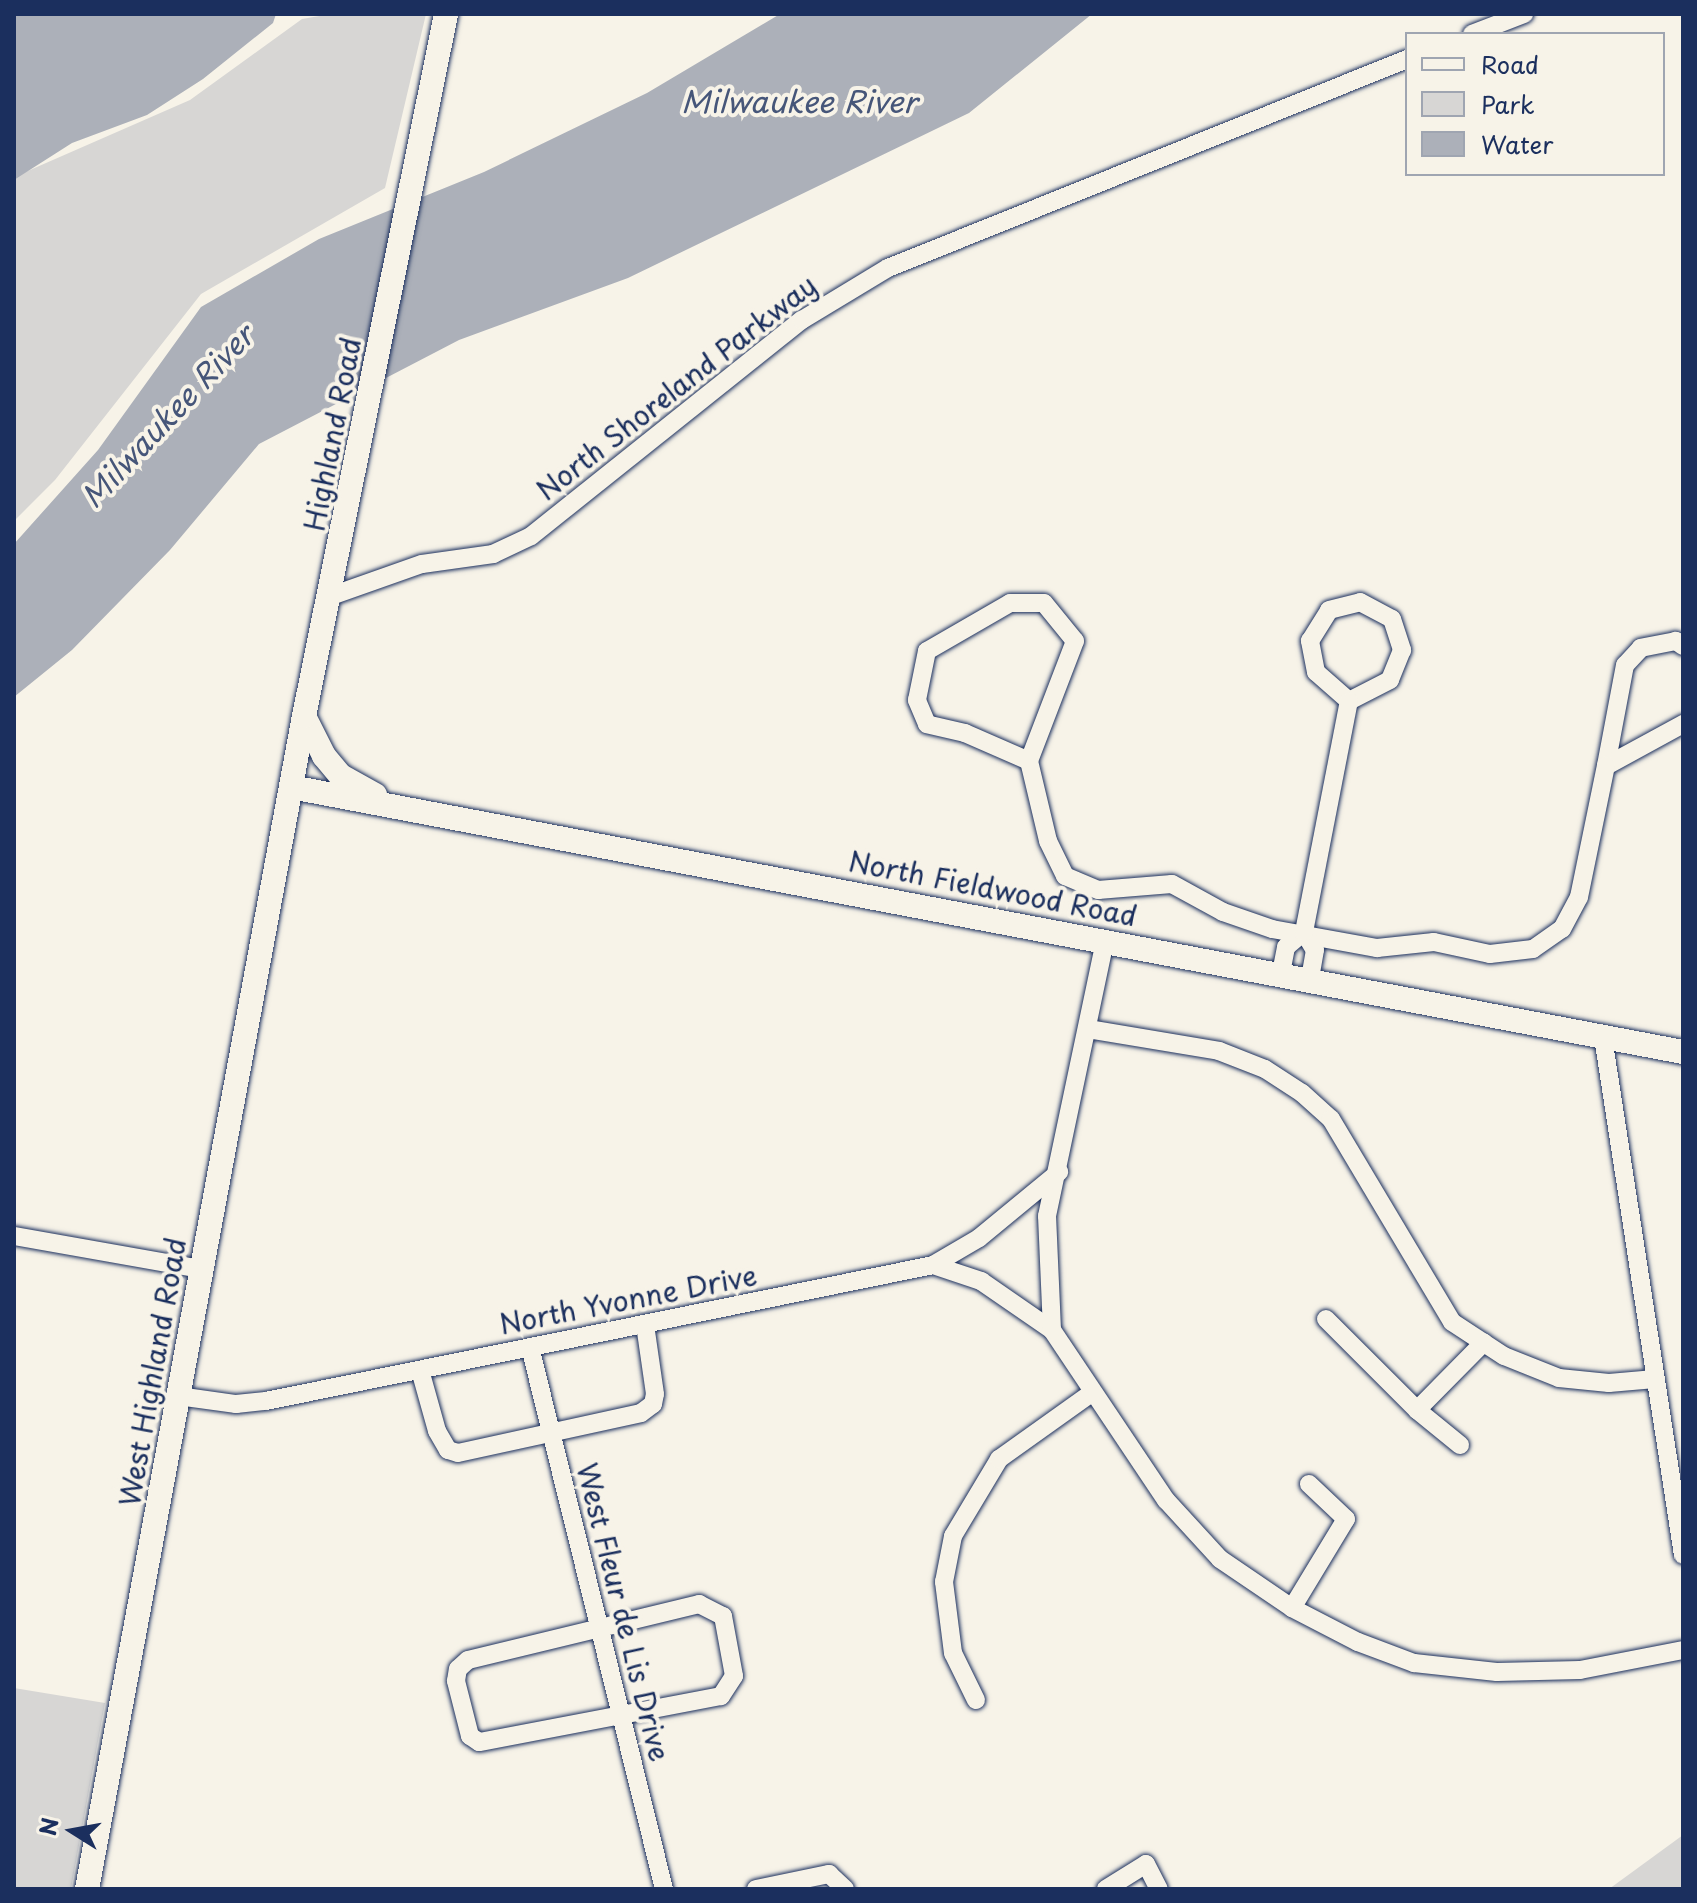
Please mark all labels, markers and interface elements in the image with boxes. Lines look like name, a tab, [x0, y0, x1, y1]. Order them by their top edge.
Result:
legend	[1405, 32, 1665, 176]
text: Road	[1481, 46, 1539, 82]
water label: Milwaukee River	[680, 83, 918, 119]
text: Park	[1481, 86, 1535, 122]
text: Water	[1481, 126, 1553, 162]
street label: North Shoreland Parkway	[528, 266, 824, 508]
water label: Milwaukee River	[72, 316, 262, 516]
street label: Highland Road	[297, 334, 367, 534]
street label: North Fieldwood Road	[845, 843, 1141, 933]
street label: West Highland Road	[112, 1235, 192, 1509]
street label: North Yvonne Drive	[496, 1257, 760, 1341]
street label: West Fleur de Lis Drive	[570, 1459, 678, 1765]
north arrow	[32, 1791, 112, 1871]
text: N	[30, 1815, 66, 1838]

